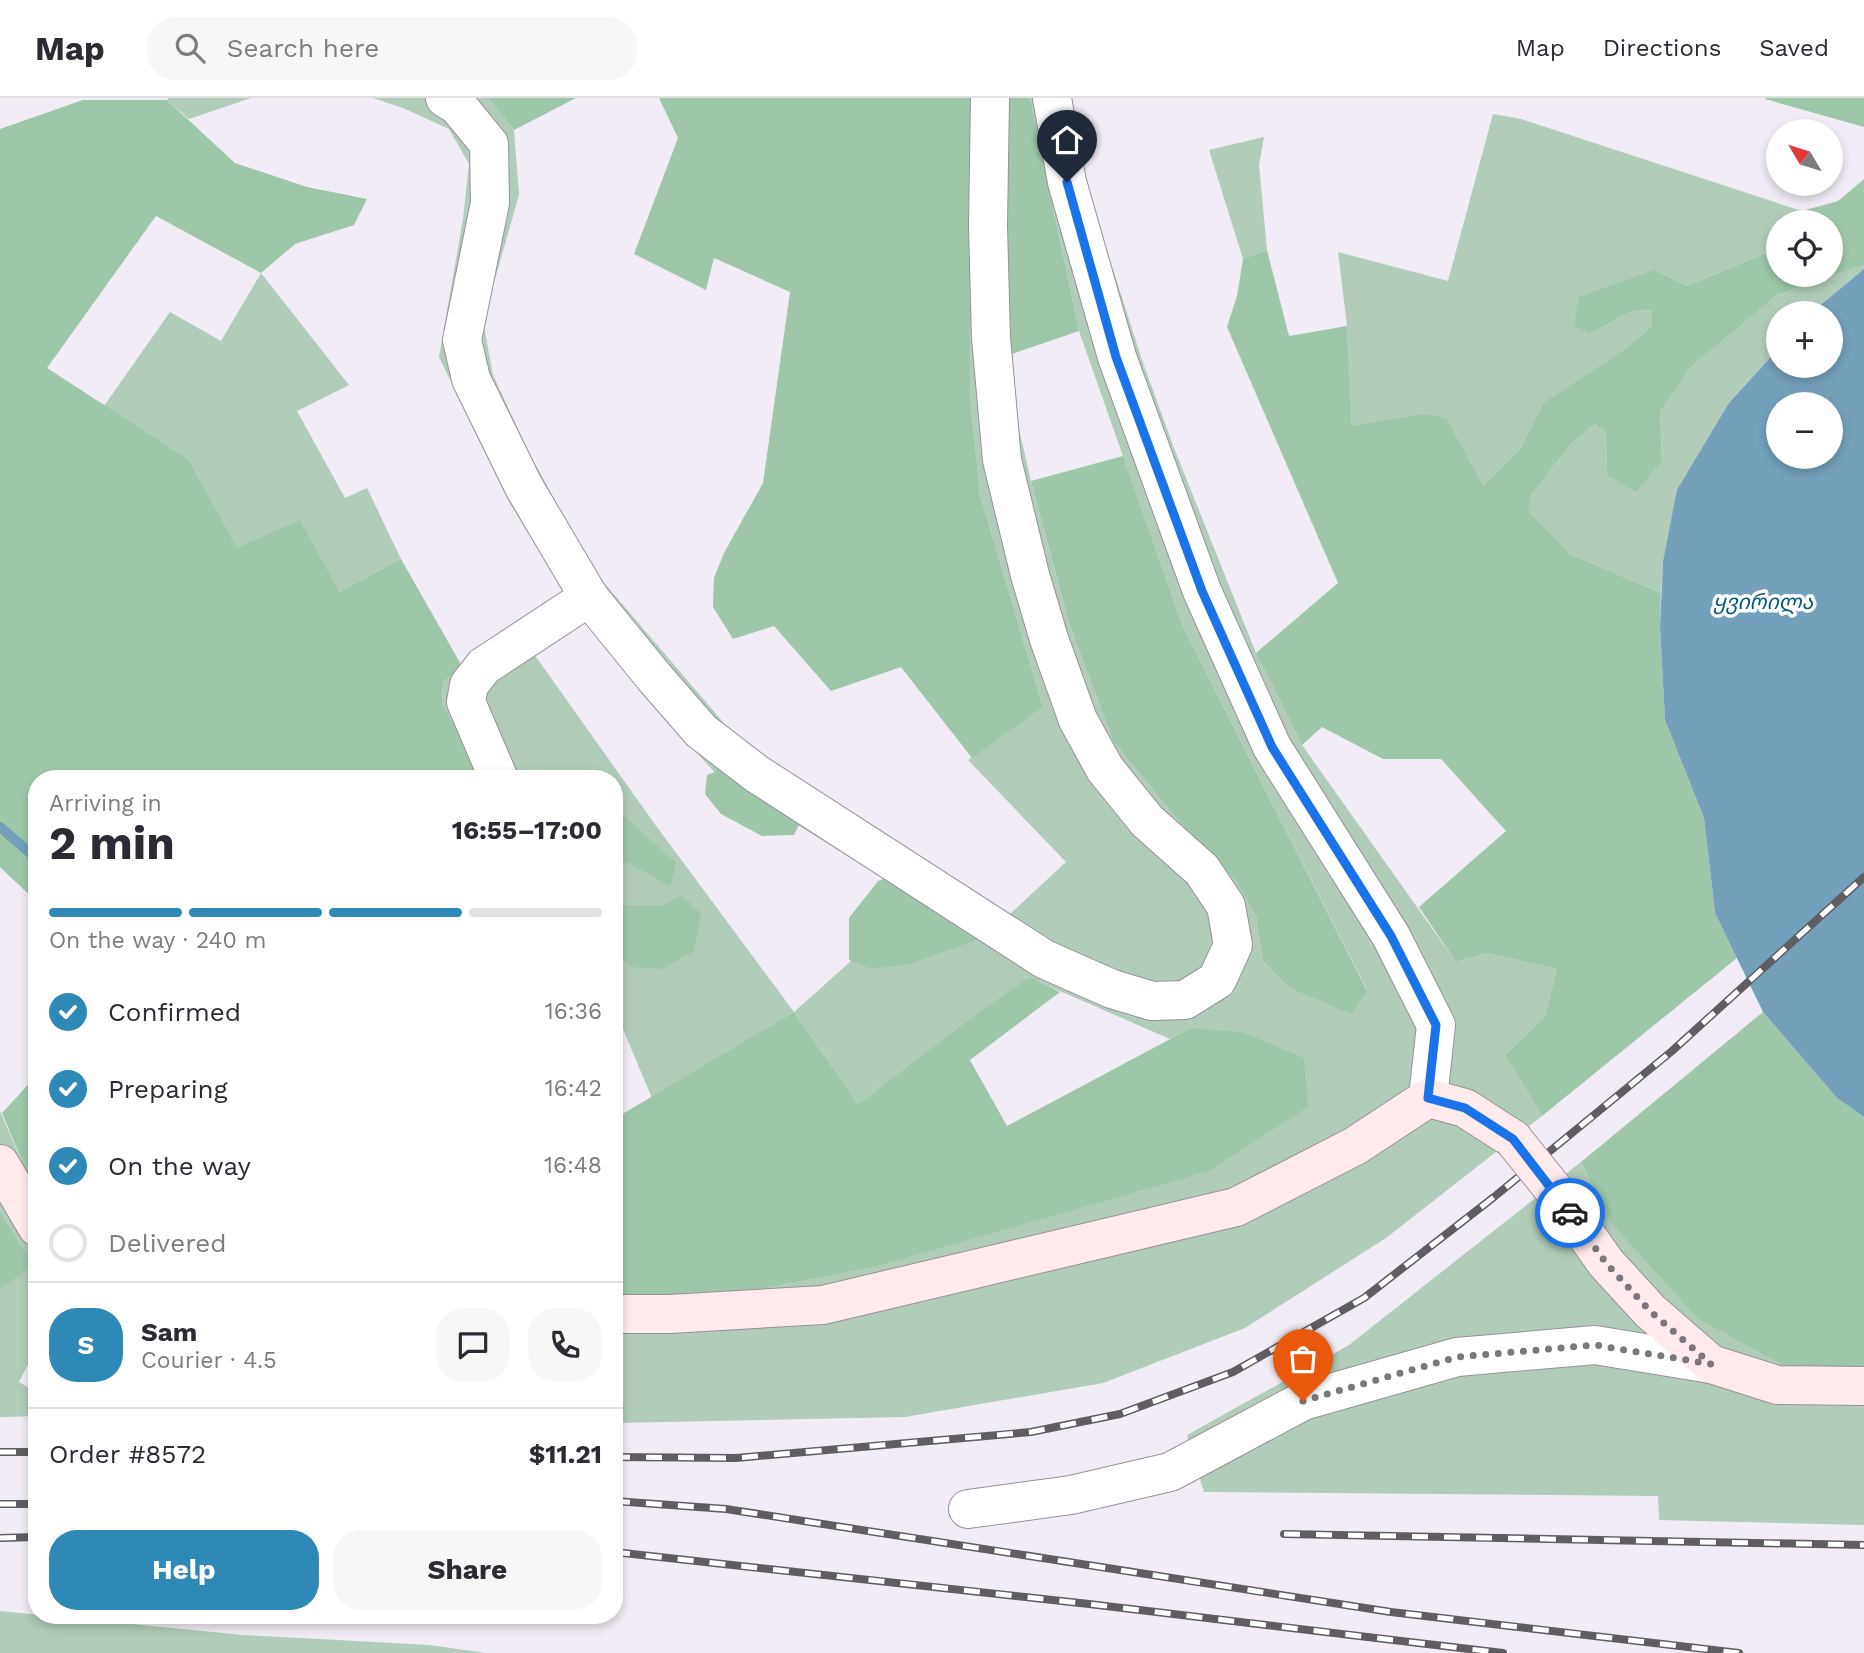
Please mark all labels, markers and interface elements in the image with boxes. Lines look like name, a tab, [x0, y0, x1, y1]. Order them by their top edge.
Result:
search box	[147, 17, 637, 80]
text: Map	[35, 29, 105, 68]
icon: search	[171, 29, 209, 67]
text: Search here	[227, 33, 379, 63]
text: Map	[1516, 34, 1565, 62]
text: Directions	[1603, 34, 1721, 62]
text: Saved	[1759, 34, 1829, 62]
pin	[1037, 110, 1097, 182]
north arrow	[1766, 119, 1843, 196]
map controls	[1766, 119, 1843, 469]
icon: home	[1048, 121, 1086, 159]
button: locate	[1766, 210, 1843, 287]
button: +	[1766, 301, 1843, 378]
button: −	[1766, 392, 1843, 469]
water label: ყვირილა	[1713, 589, 1813, 615]
text: Arriving in	[49, 790, 162, 817]
text: 16:55–17:00	[452, 815, 602, 845]
text: 2 min	[49, 816, 175, 870]
text: On the way · 240 m	[49, 927, 267, 954]
icon: check	[49, 993, 87, 1031]
text: Confirmed	[108, 997, 241, 1027]
text: 16:36	[545, 998, 602, 1025]
icon: check	[49, 1070, 87, 1108]
text: Preparing	[108, 1074, 228, 1104]
text: 16:42	[545, 1075, 602, 1102]
icon: check	[49, 1147, 87, 1185]
text: On the way	[108, 1151, 251, 1181]
text: 16:48	[544, 1152, 602, 1179]
courier	[1535, 1178, 1605, 1248]
icon: car	[1551, 1194, 1589, 1232]
text: Delivered	[108, 1228, 227, 1258]
button: chat	[436, 1308, 510, 1382]
button: phone	[528, 1308, 602, 1382]
text: Sam	[141, 1317, 197, 1347]
pin	[1273, 1329, 1333, 1401]
text: S	[78, 1330, 94, 1360]
icon: bag	[1284, 1340, 1322, 1378]
text: Courier · 4.5	[141, 1347, 277, 1374]
text: Order #8572	[49, 1439, 206, 1469]
text: $11.21	[529, 1439, 602, 1469]
button: Help	[49, 1530, 319, 1610]
button: Share	[333, 1530, 602, 1610]

